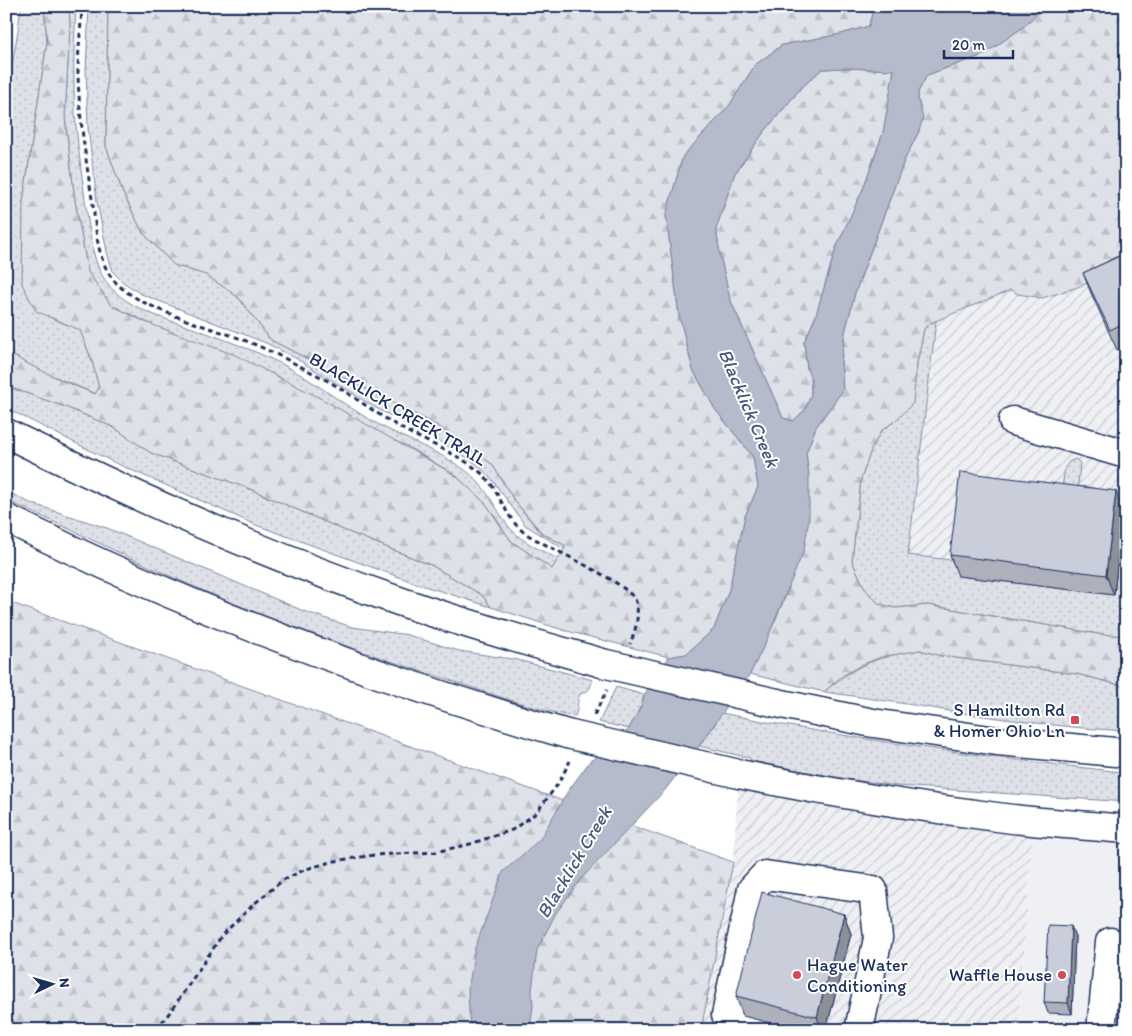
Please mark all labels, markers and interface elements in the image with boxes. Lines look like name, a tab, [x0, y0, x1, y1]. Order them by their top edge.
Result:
scale bar	[944, 28, 1013, 60]
text: 20 m	[952, 36, 986, 54]
water label: Blacklick Creek	[714, 345, 785, 472]
street label: BLACKLICK CREEK TRAIL	[305, 347, 491, 471]
place label: S Hamilton Rd & Homer Ohio Ln	[933, 699, 1065, 742]
marker: S Hamilton Rd & Homer Ohio Ln	[1069, 714, 1081, 726]
water label: Blacklick Creek	[532, 801, 617, 922]
place label: Hague Water Conditioning	[807, 954, 909, 997]
north arrow	[28, 958, 78, 1008]
place label: Waffle House	[949, 964, 1052, 986]
marker: Hague Water Conditioning	[791, 969, 803, 981]
marker: Waffle House	[1056, 969, 1068, 981]
text: N	[56, 977, 73, 988]

